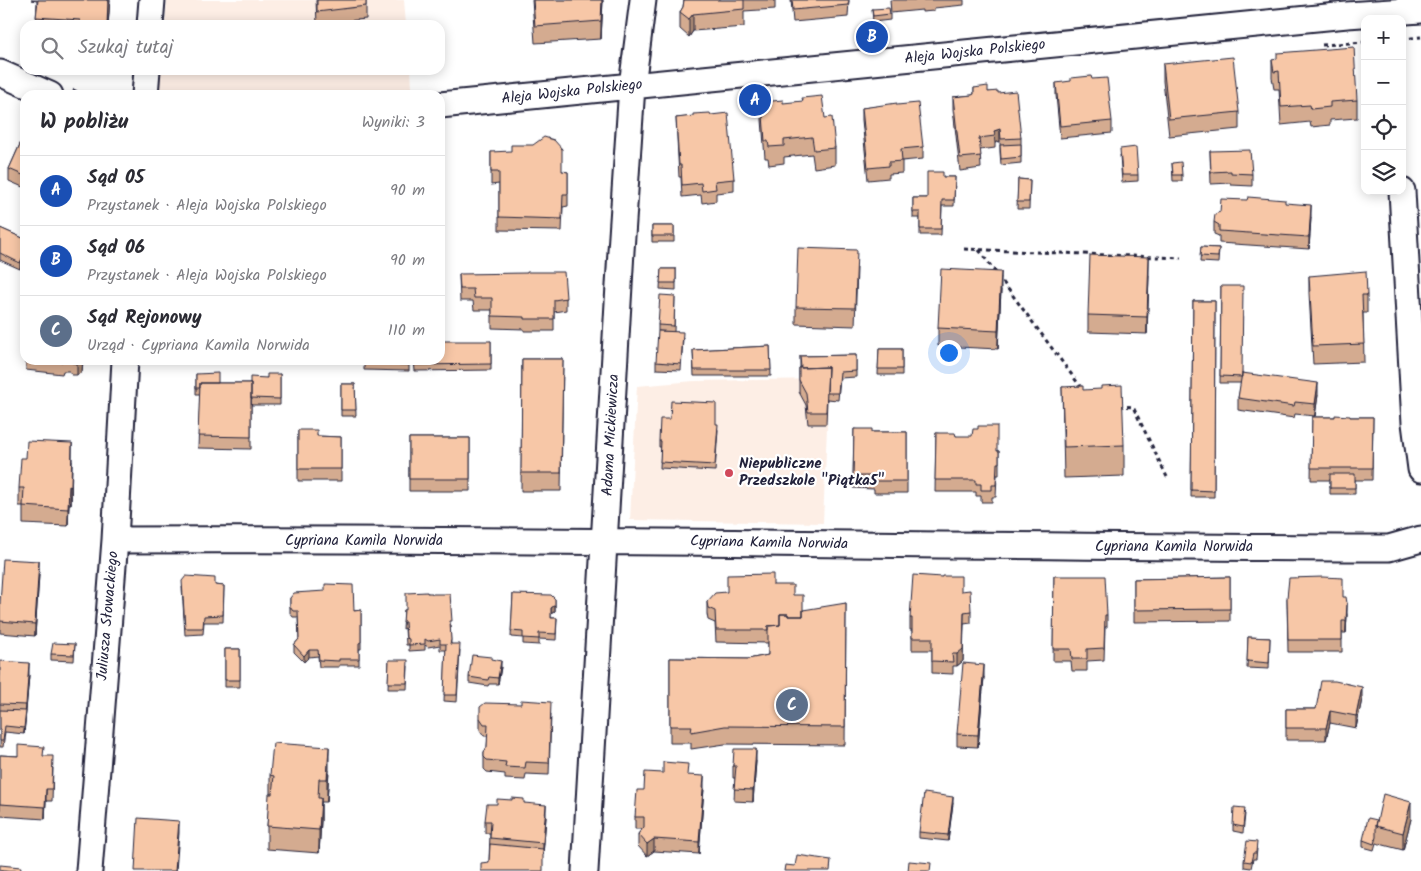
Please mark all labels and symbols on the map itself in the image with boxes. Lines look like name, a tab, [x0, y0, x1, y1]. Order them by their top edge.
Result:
pin: B	[856, 18, 888, 56]
street label: Aleja Wojska Polskiego	[903, 33, 1047, 71]
street label: Aleja Wojska Polskiego	[500, 73, 644, 111]
pin: A	[739, 81, 771, 119]
your location	[936, 340, 962, 366]
street label: Adama Mickiewicza	[596, 373, 626, 497]
place label: Niepubliczne Przedszkole "Piątka5"	[739, 452, 885, 493]
marker: Niepubliczne Przedszkole "Piątka5"	[723, 467, 735, 479]
street label: Cypriana Kamila Norwida	[285, 529, 443, 553]
street label: Cypriana Kamila Norwida	[690, 530, 848, 556]
street label: Cypriana Kamila Norwida	[1095, 535, 1253, 559]
street label: Juliusza Słowackiego	[90, 550, 126, 682]
pin: C	[776, 686, 808, 724]

